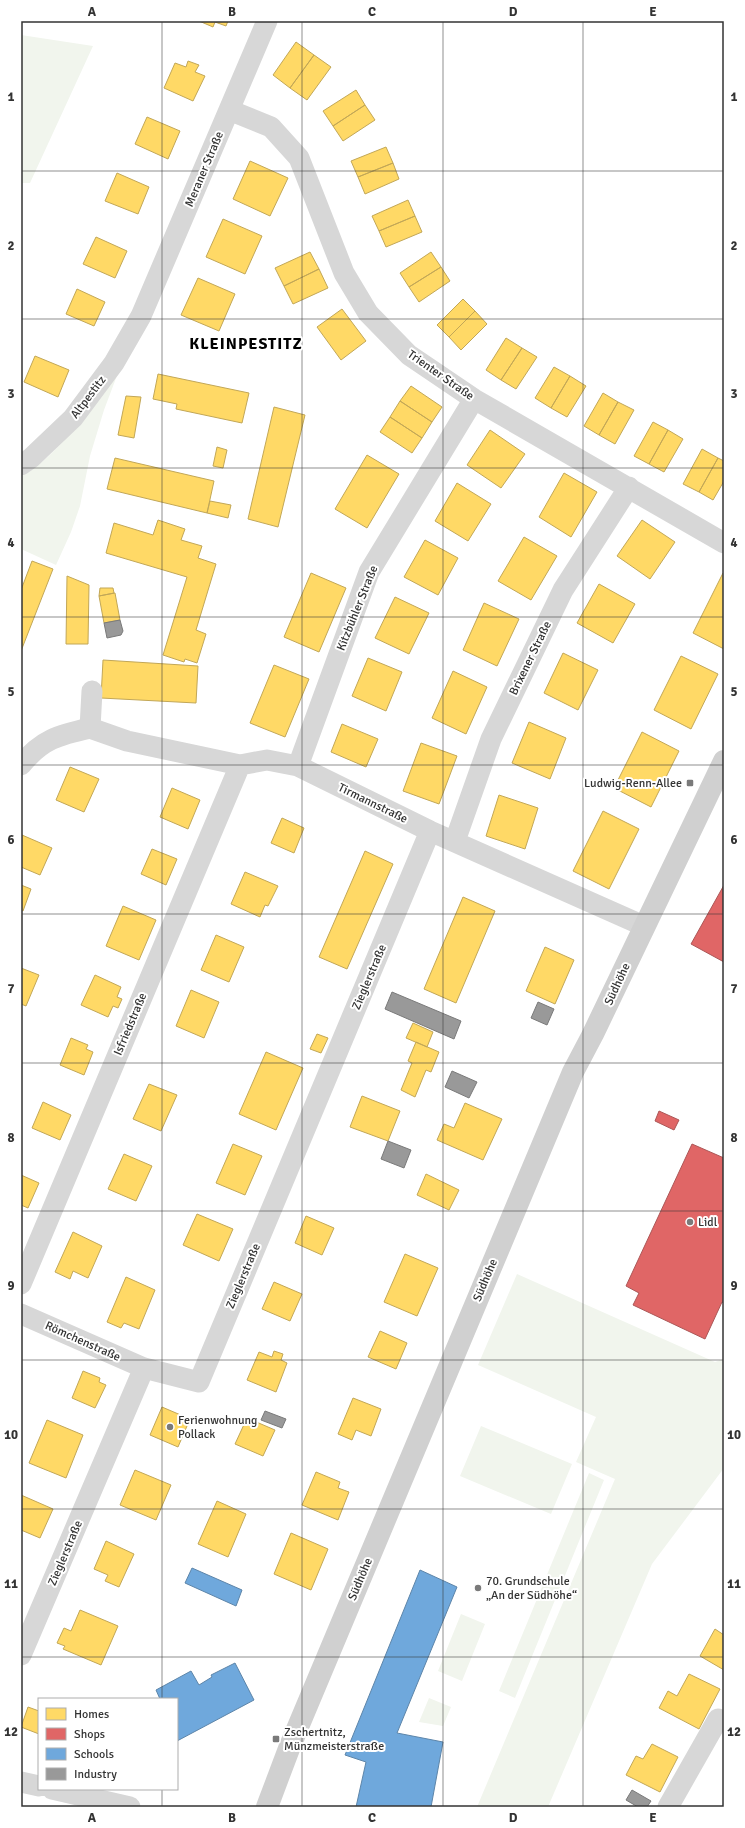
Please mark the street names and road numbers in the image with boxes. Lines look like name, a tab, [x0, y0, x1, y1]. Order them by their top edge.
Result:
street label: Meraner Straße	[182, 129, 227, 209]
street label: Trienter Straße	[405, 347, 477, 404]
street label: Altpestitz	[67, 373, 109, 422]
street label: Kitzbühler Straße	[334, 563, 381, 653]
street label: Brixener Straße	[506, 619, 555, 698]
street label: Tirmannstraße	[335, 780, 410, 827]
street label: Zieglerstraße	[349, 942, 390, 1012]
street label: Südhöhe	[601, 961, 634, 1008]
street label: Isfriedstraße	[111, 991, 150, 1058]
street label: Zieglerstraße	[223, 1241, 264, 1311]
street label: Südhöhe	[470, 1257, 501, 1304]
street label: Römchenstraße	[43, 1318, 123, 1365]
street label: Zieglerstraße	[45, 1518, 86, 1588]
street label: Südhöhe	[345, 1556, 376, 1603]

